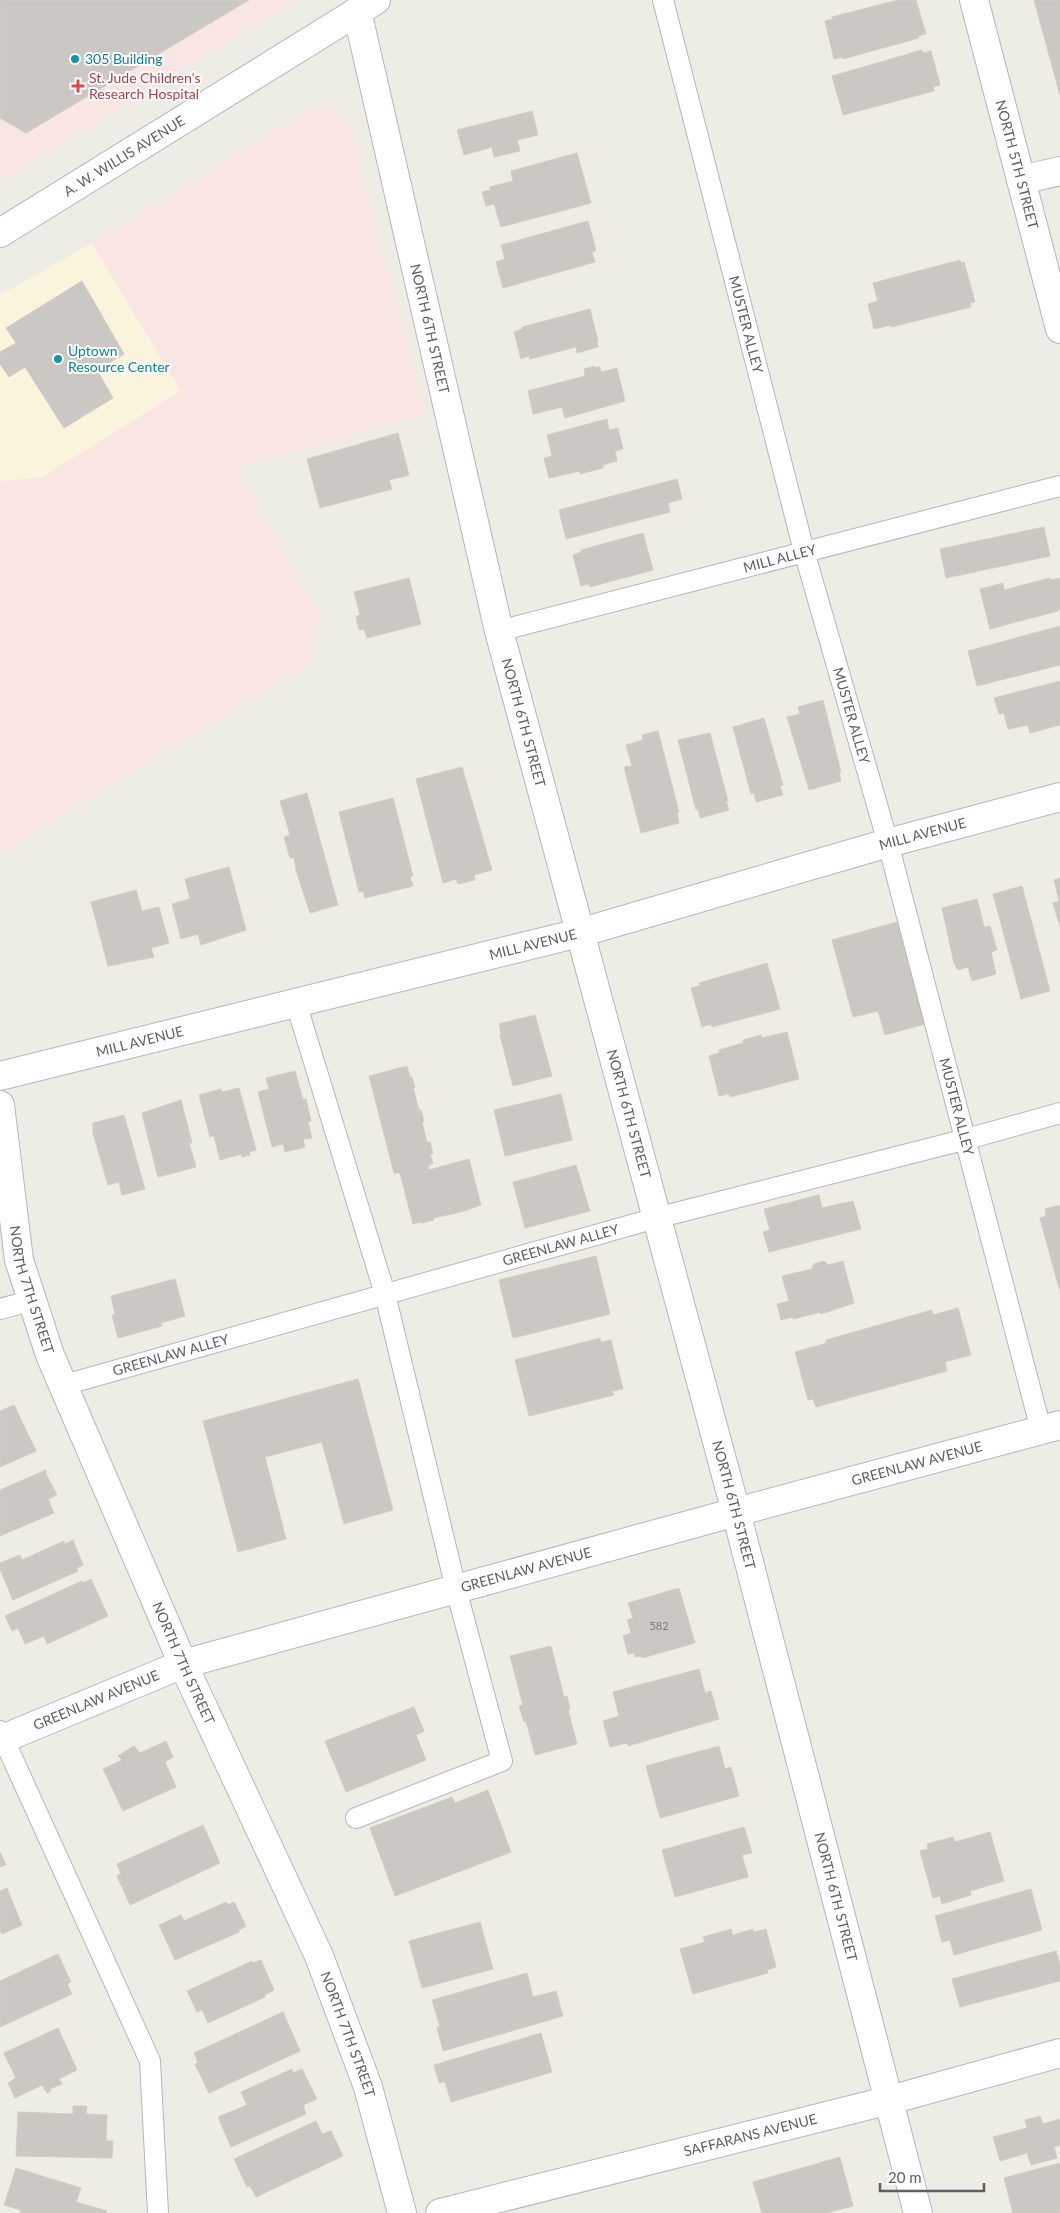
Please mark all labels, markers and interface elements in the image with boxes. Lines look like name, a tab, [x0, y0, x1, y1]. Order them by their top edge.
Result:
place label: 305 Building	[85, 50, 163, 67]
marker: 305 Building	[69, 53, 81, 65]
place label: St. Jude Children's Research Hospital	[89, 69, 200, 102]
marker: St. Jude Children's Research Hospital	[71, 79, 85, 93]
street label: NORTH 5TH STREET	[992, 98, 1043, 231]
street label: A. W. WILLIS AVENUE	[60, 112, 188, 200]
street label: NORTH 6TH STREET	[407, 262, 454, 396]
street label: MUSTER ALLEY	[726, 274, 767, 375]
place label: Uptown Resource Center	[68, 342, 170, 375]
marker: Uptown Resource Center	[52, 353, 64, 365]
street label: MILL ALLEY	[741, 540, 818, 576]
street label: NORTH 6TH STREET	[499, 656, 550, 790]
street label: MUSTER ALLEY	[830, 665, 874, 766]
street label: MILL AVENUE	[877, 814, 968, 853]
street label: MILL AVENUE	[487, 925, 578, 963]
street label: MILL AVENUE	[94, 1022, 185, 1060]
street label: NORTH 6TH STREET	[604, 1047, 655, 1181]
street label: MUSTER ALLEY	[936, 1056, 978, 1157]
street label: GREENLAW ALLEY	[500, 1220, 621, 1269]
street label: NORTH 7TH STREET	[7, 1225, 58, 1357]
street label: GREENLAW ALLEY	[111, 1330, 231, 1379]
street label: GREENLAW AVENUE	[849, 1437, 984, 1489]
street label: NORTH 6TH STREET	[709, 1438, 760, 1572]
street label: GREENLAW AVENUE	[459, 1543, 593, 1595]
street label: NORTH 7TH STREET	[149, 1599, 219, 1728]
house number: 582	[649, 1619, 669, 1632]
street label: GREENLAW AVENUE	[30, 1666, 161, 1733]
street label: NORTH 6TH STREET	[811, 1830, 861, 1964]
street label: NORTH 7TH STREET	[317, 1969, 379, 2099]
street label: SAFFARANS AVENUE	[682, 2110, 819, 2159]
scale bar	[880, 2160, 984, 2192]
text: 20 m	[888, 2168, 922, 2186]

